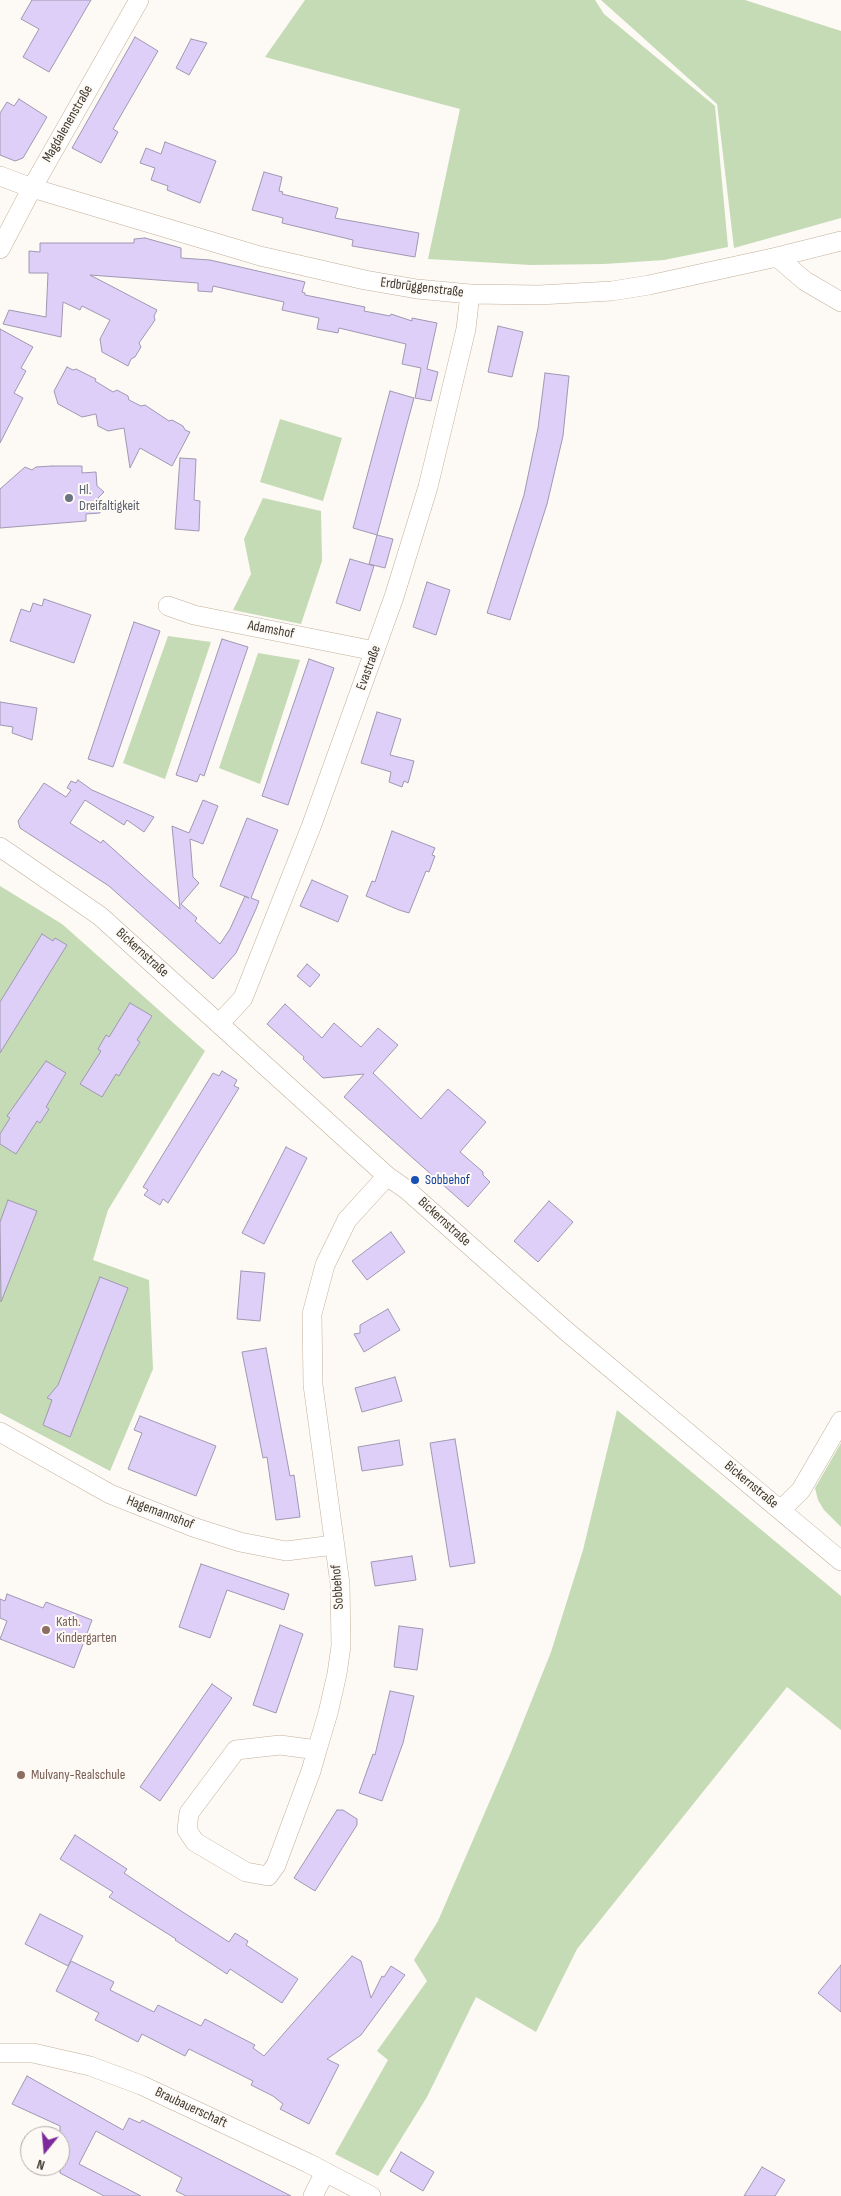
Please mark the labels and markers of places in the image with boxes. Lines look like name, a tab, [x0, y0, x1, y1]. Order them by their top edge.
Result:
place label: Hl. Dreifaltigkeit	[79, 482, 140, 514]
marker: Hl. Dreifaltigkeit	[63, 492, 75, 504]
place label: Sobbehof	[425, 1172, 470, 1188]
marker: Sobbehof	[409, 1174, 421, 1186]
place label: Kath. Kindergarten	[56, 1614, 117, 1646]
marker: Kath. Kindergarten	[40, 1624, 52, 1636]
place label: Mulvany-Realschule	[31, 1767, 125, 1783]
marker: Mulvany-Realschule	[15, 1769, 27, 1781]

